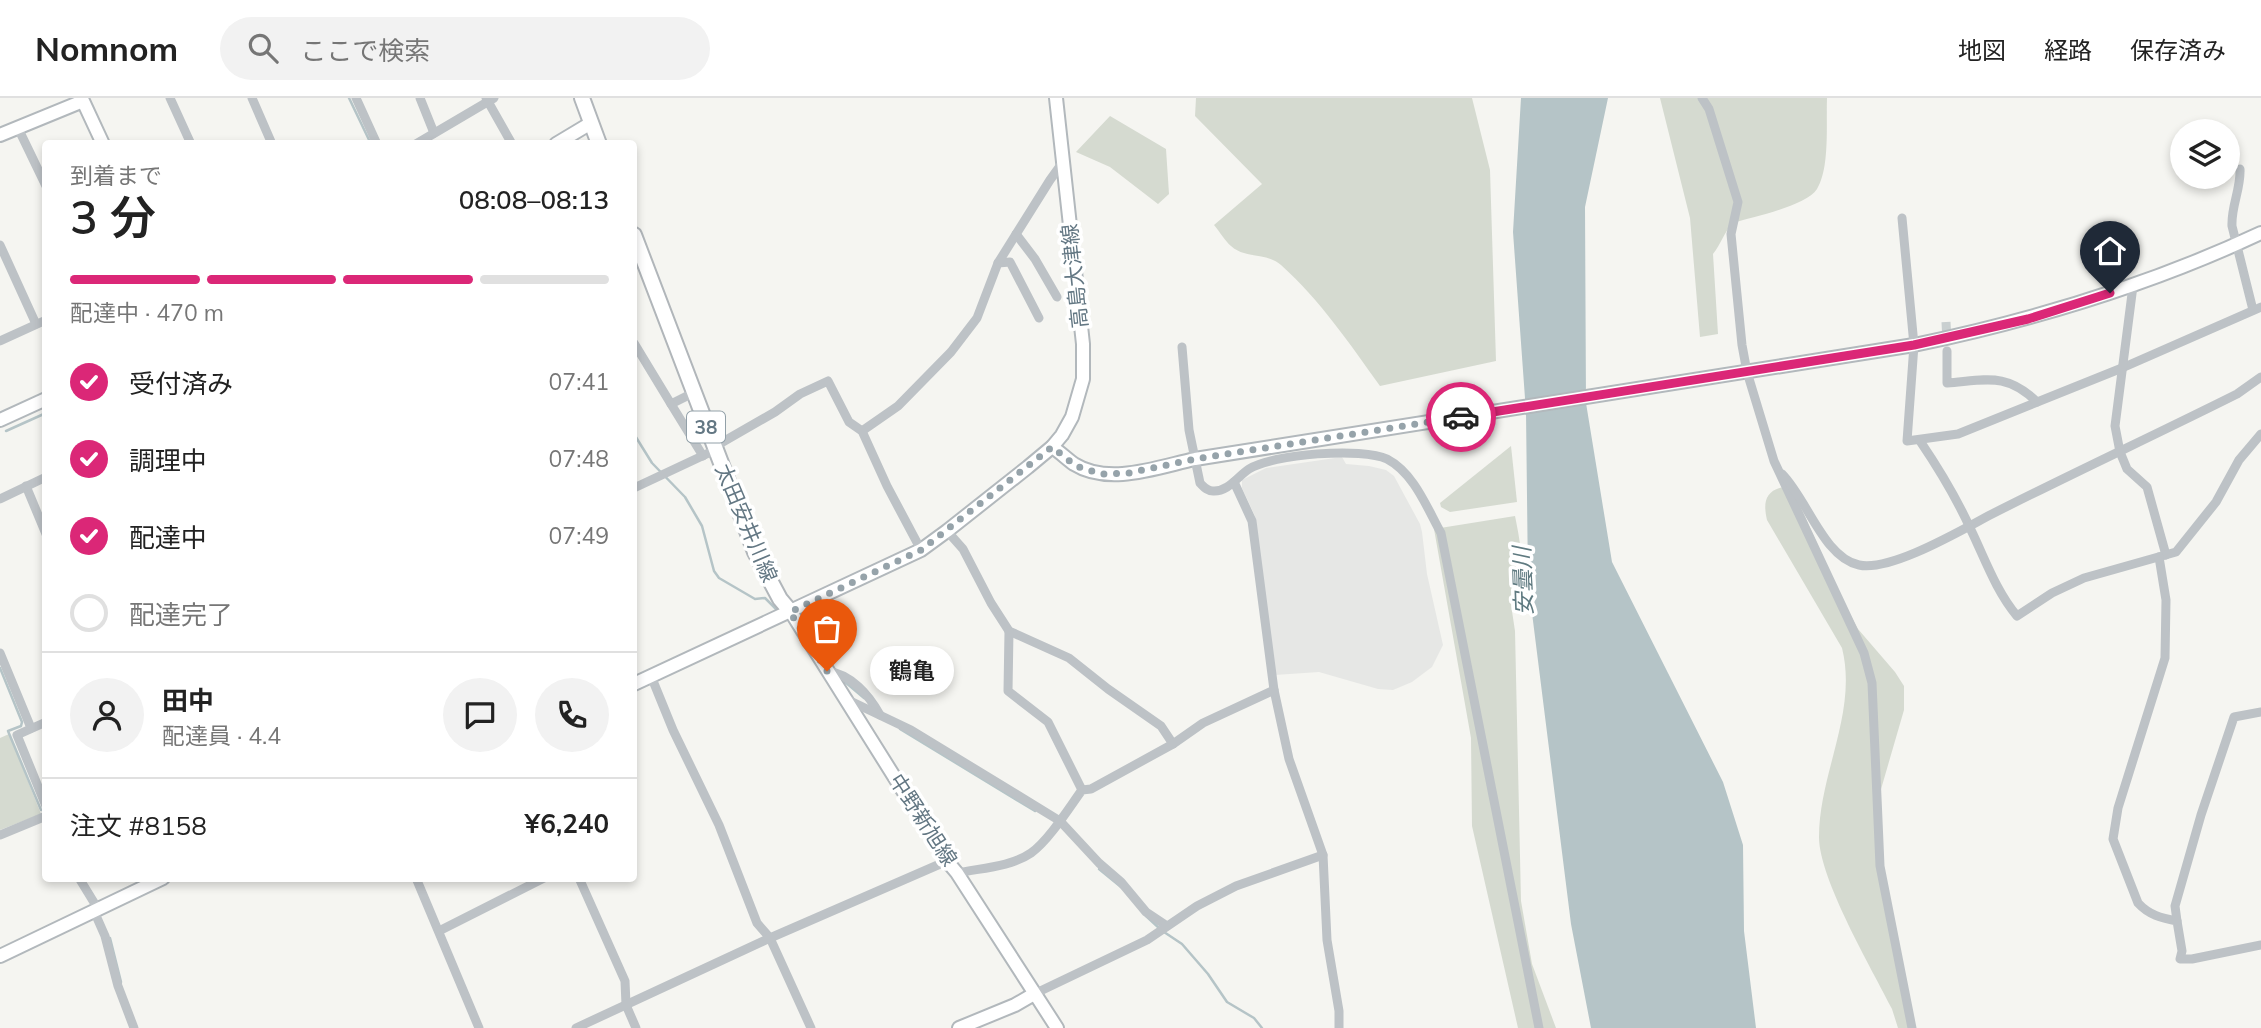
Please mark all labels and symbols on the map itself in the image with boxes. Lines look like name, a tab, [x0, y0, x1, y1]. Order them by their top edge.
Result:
pin	[2080, 221, 2140, 293]
street label: 高島大津線	[1056, 223, 1092, 330]
courier	[1426, 382, 1496, 452]
road number: 38	[687, 412, 725, 442]
street label: 太田安井川線	[710, 460, 784, 586]
water label: 安曇川	[1507, 543, 1538, 616]
pin	[797, 599, 857, 671]
callout: 鶴亀	[869, 646, 953, 696]
street label: 中野新旭線	[884, 768, 963, 871]

